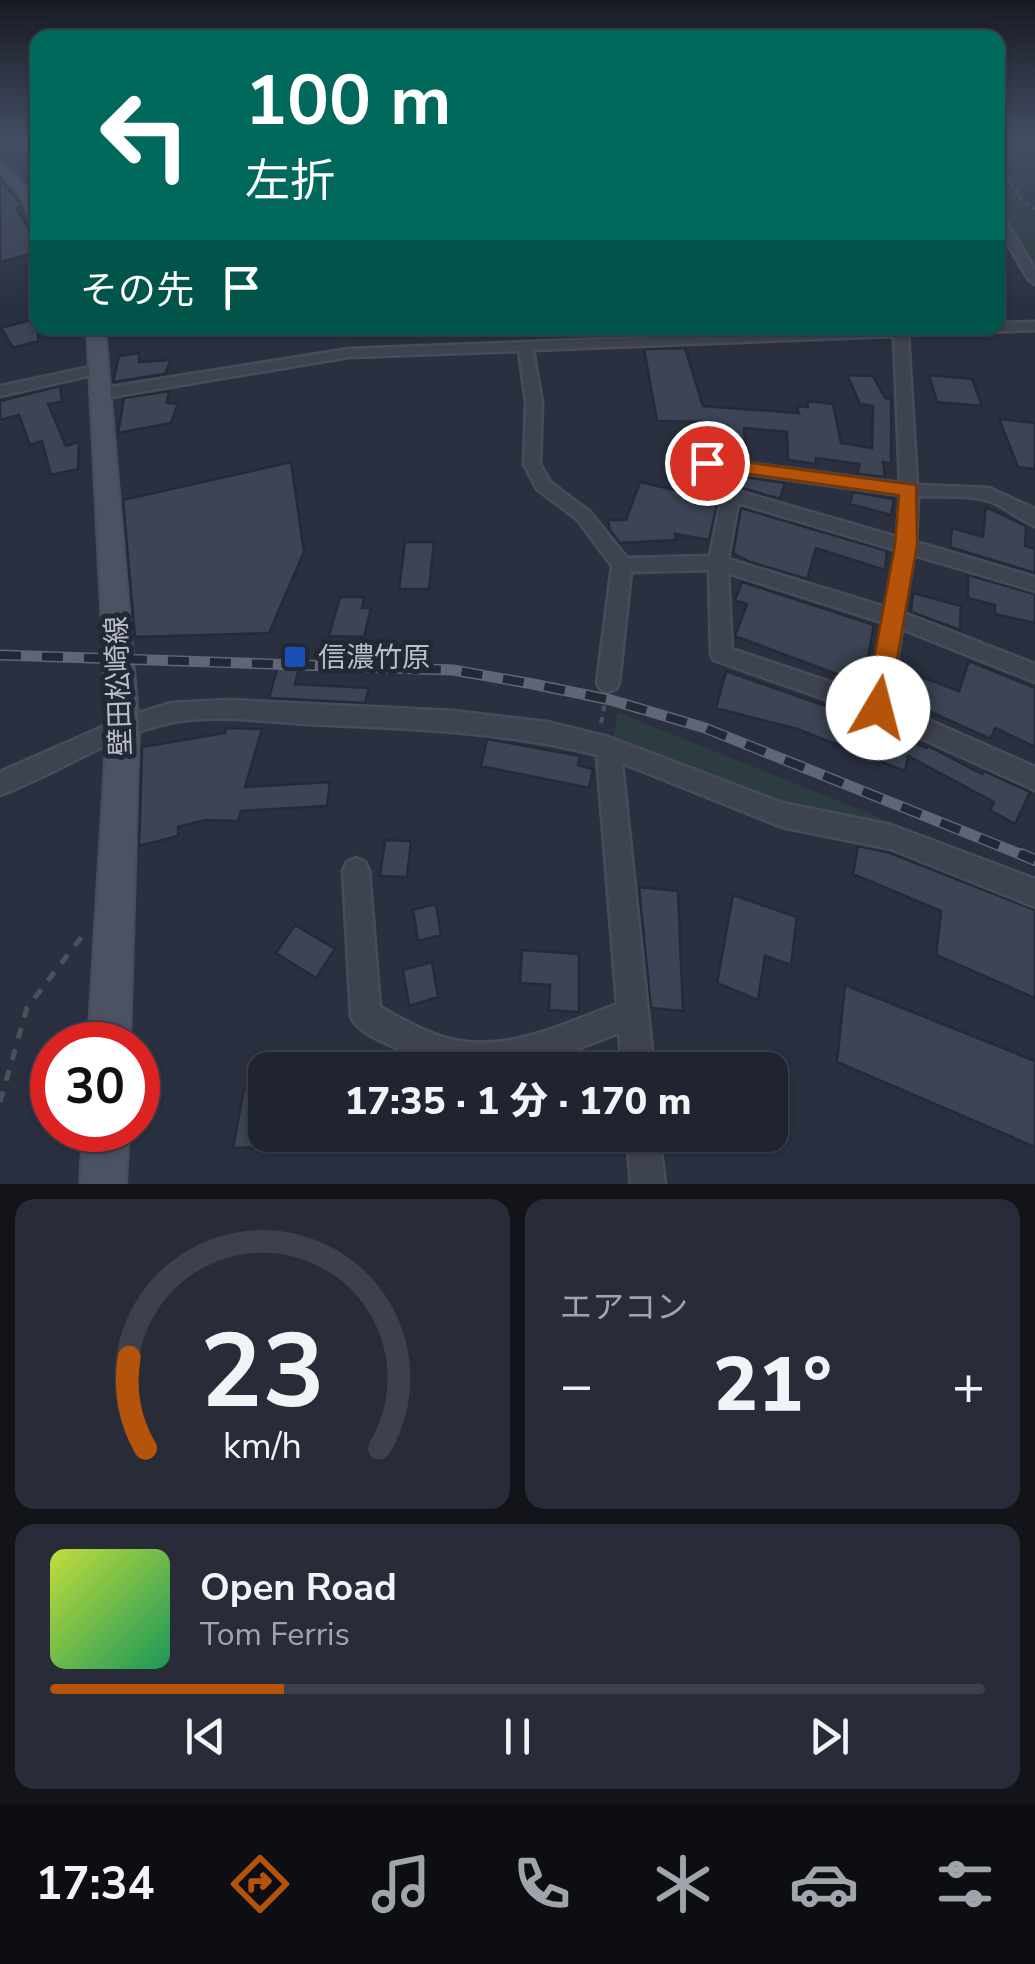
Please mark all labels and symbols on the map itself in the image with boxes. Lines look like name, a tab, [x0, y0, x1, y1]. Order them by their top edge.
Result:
pin	[665, 421, 750, 506]
street label: 壁田松崎線	[98, 615, 140, 757]
place label: 信濃竹原	[318, 639, 430, 677]
marker: 信濃竹原	[282, 644, 308, 670]
position arrow	[826, 656, 930, 760]
speed limit sign: 30	[30, 1022, 160, 1152]

